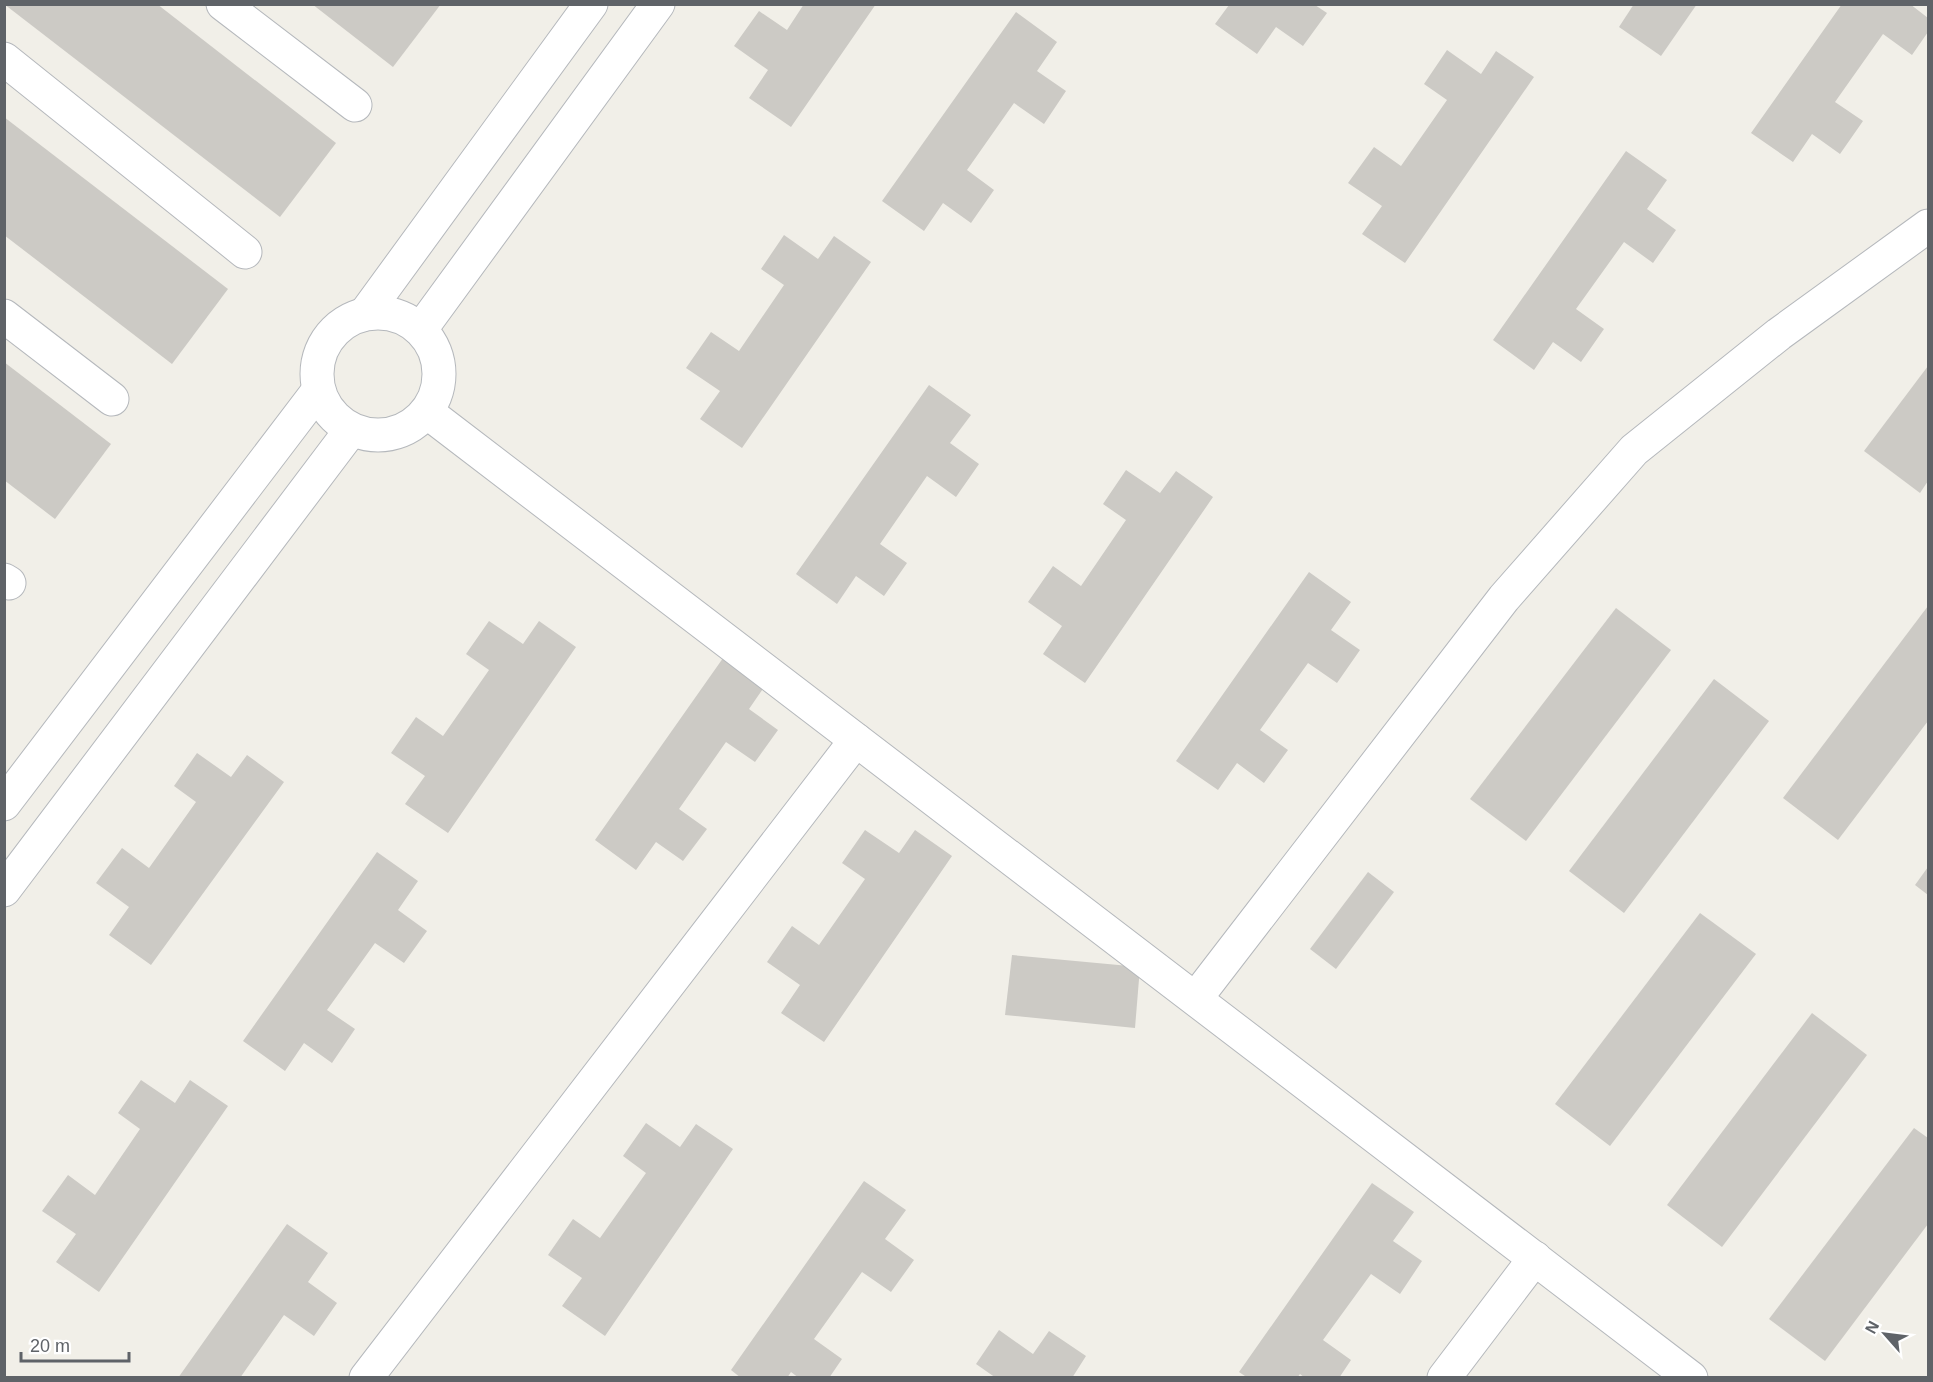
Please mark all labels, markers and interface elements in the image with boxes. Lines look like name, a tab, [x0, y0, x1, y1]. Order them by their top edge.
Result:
north arrow	[1855, 1304, 1915, 1364]
text: N	[1862, 1318, 1882, 1336]
scale bar	[21, 1325, 129, 1363]
text: 20 m	[30, 1336, 70, 1356]

